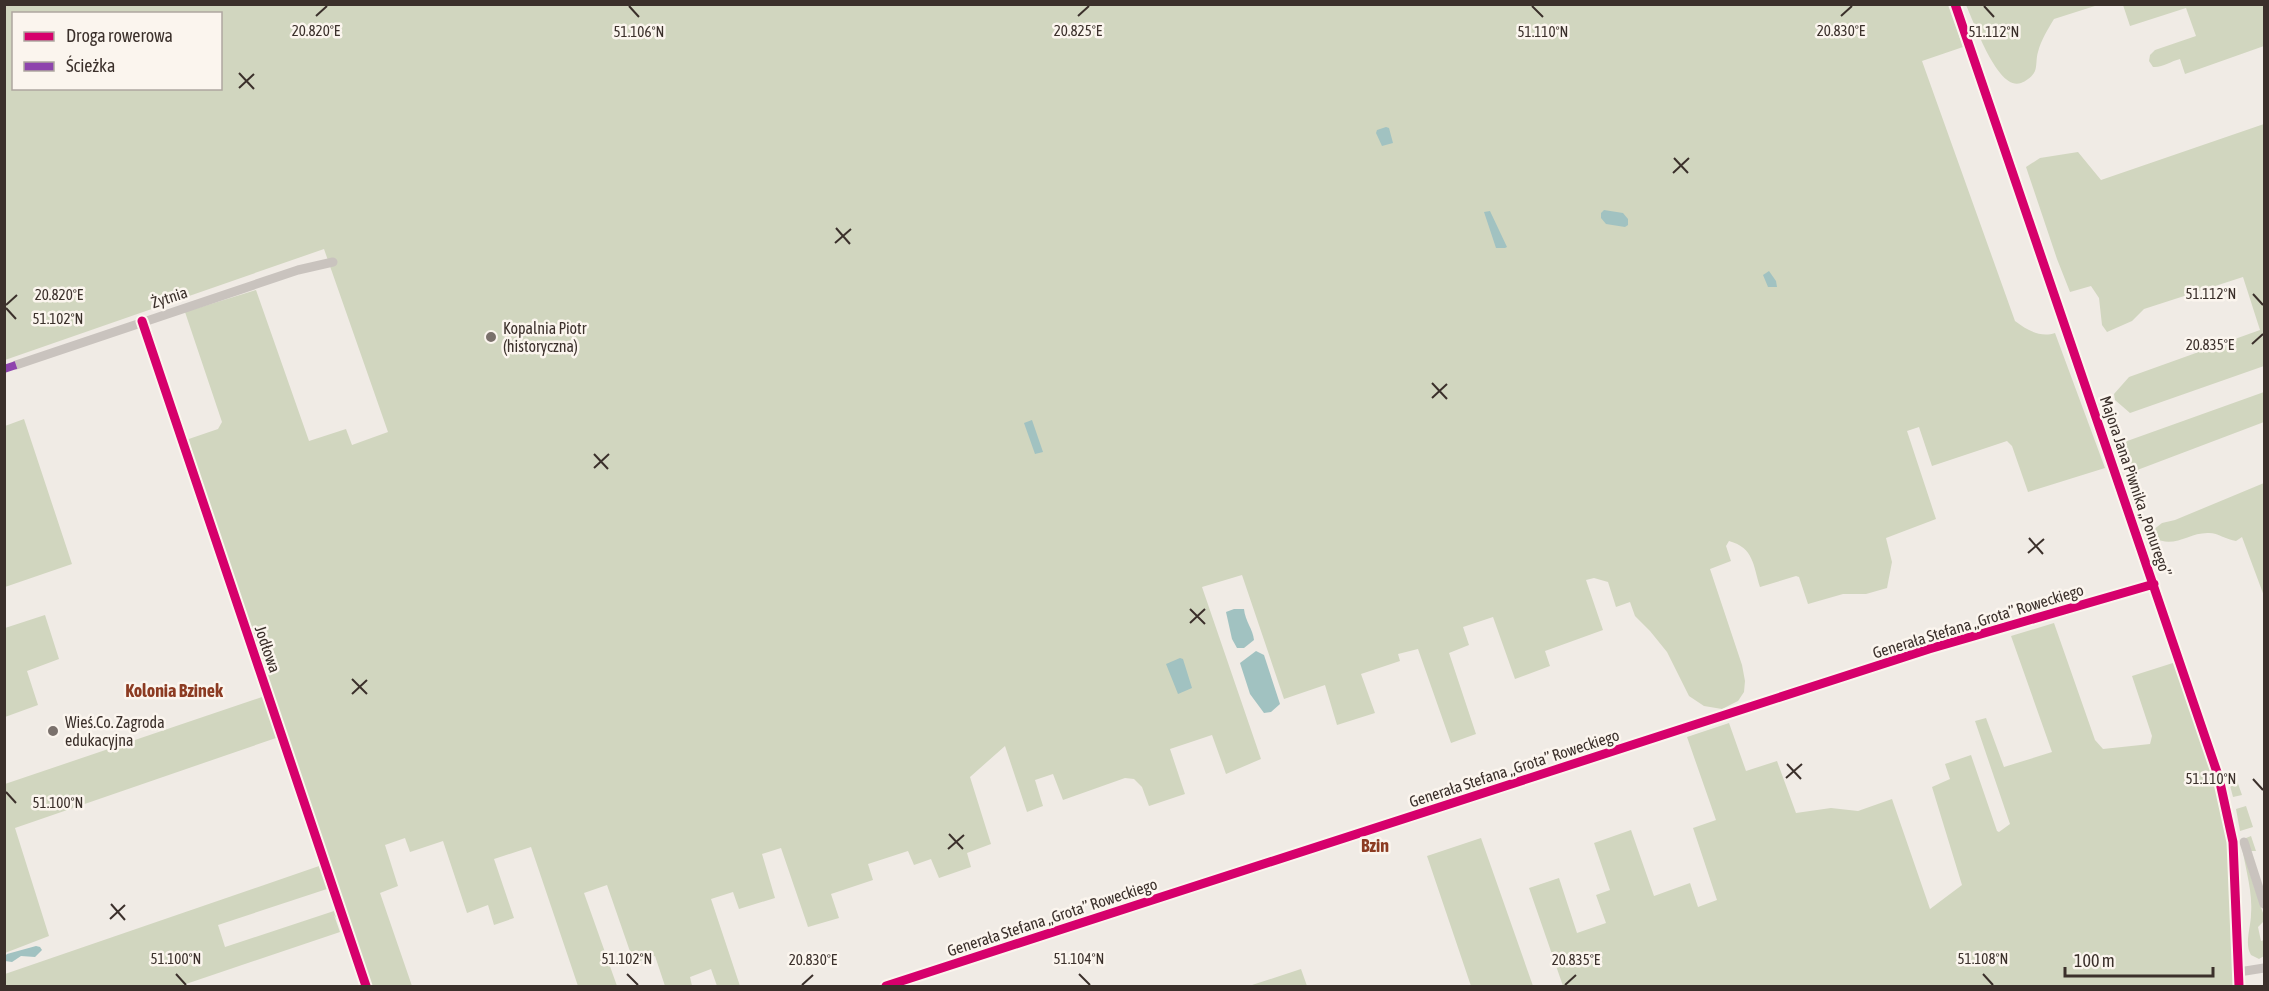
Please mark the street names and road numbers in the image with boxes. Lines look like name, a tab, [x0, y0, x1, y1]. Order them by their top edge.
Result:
street label: Żytnia	[148, 283, 190, 312]
street label: Majora Jana Piwnika „Ponurego”	[2096, 393, 2175, 579]
street label: Generała Stefana „Grota” Roweckiego	[1870, 580, 2086, 663]
street label: Jodłowa	[252, 623, 284, 675]
street label: Generała Stefana „Grota” Roweckiego	[1407, 726, 1622, 811]
street label: Generała Stefana „Grota” Roweckiego	[945, 875, 1160, 960]

